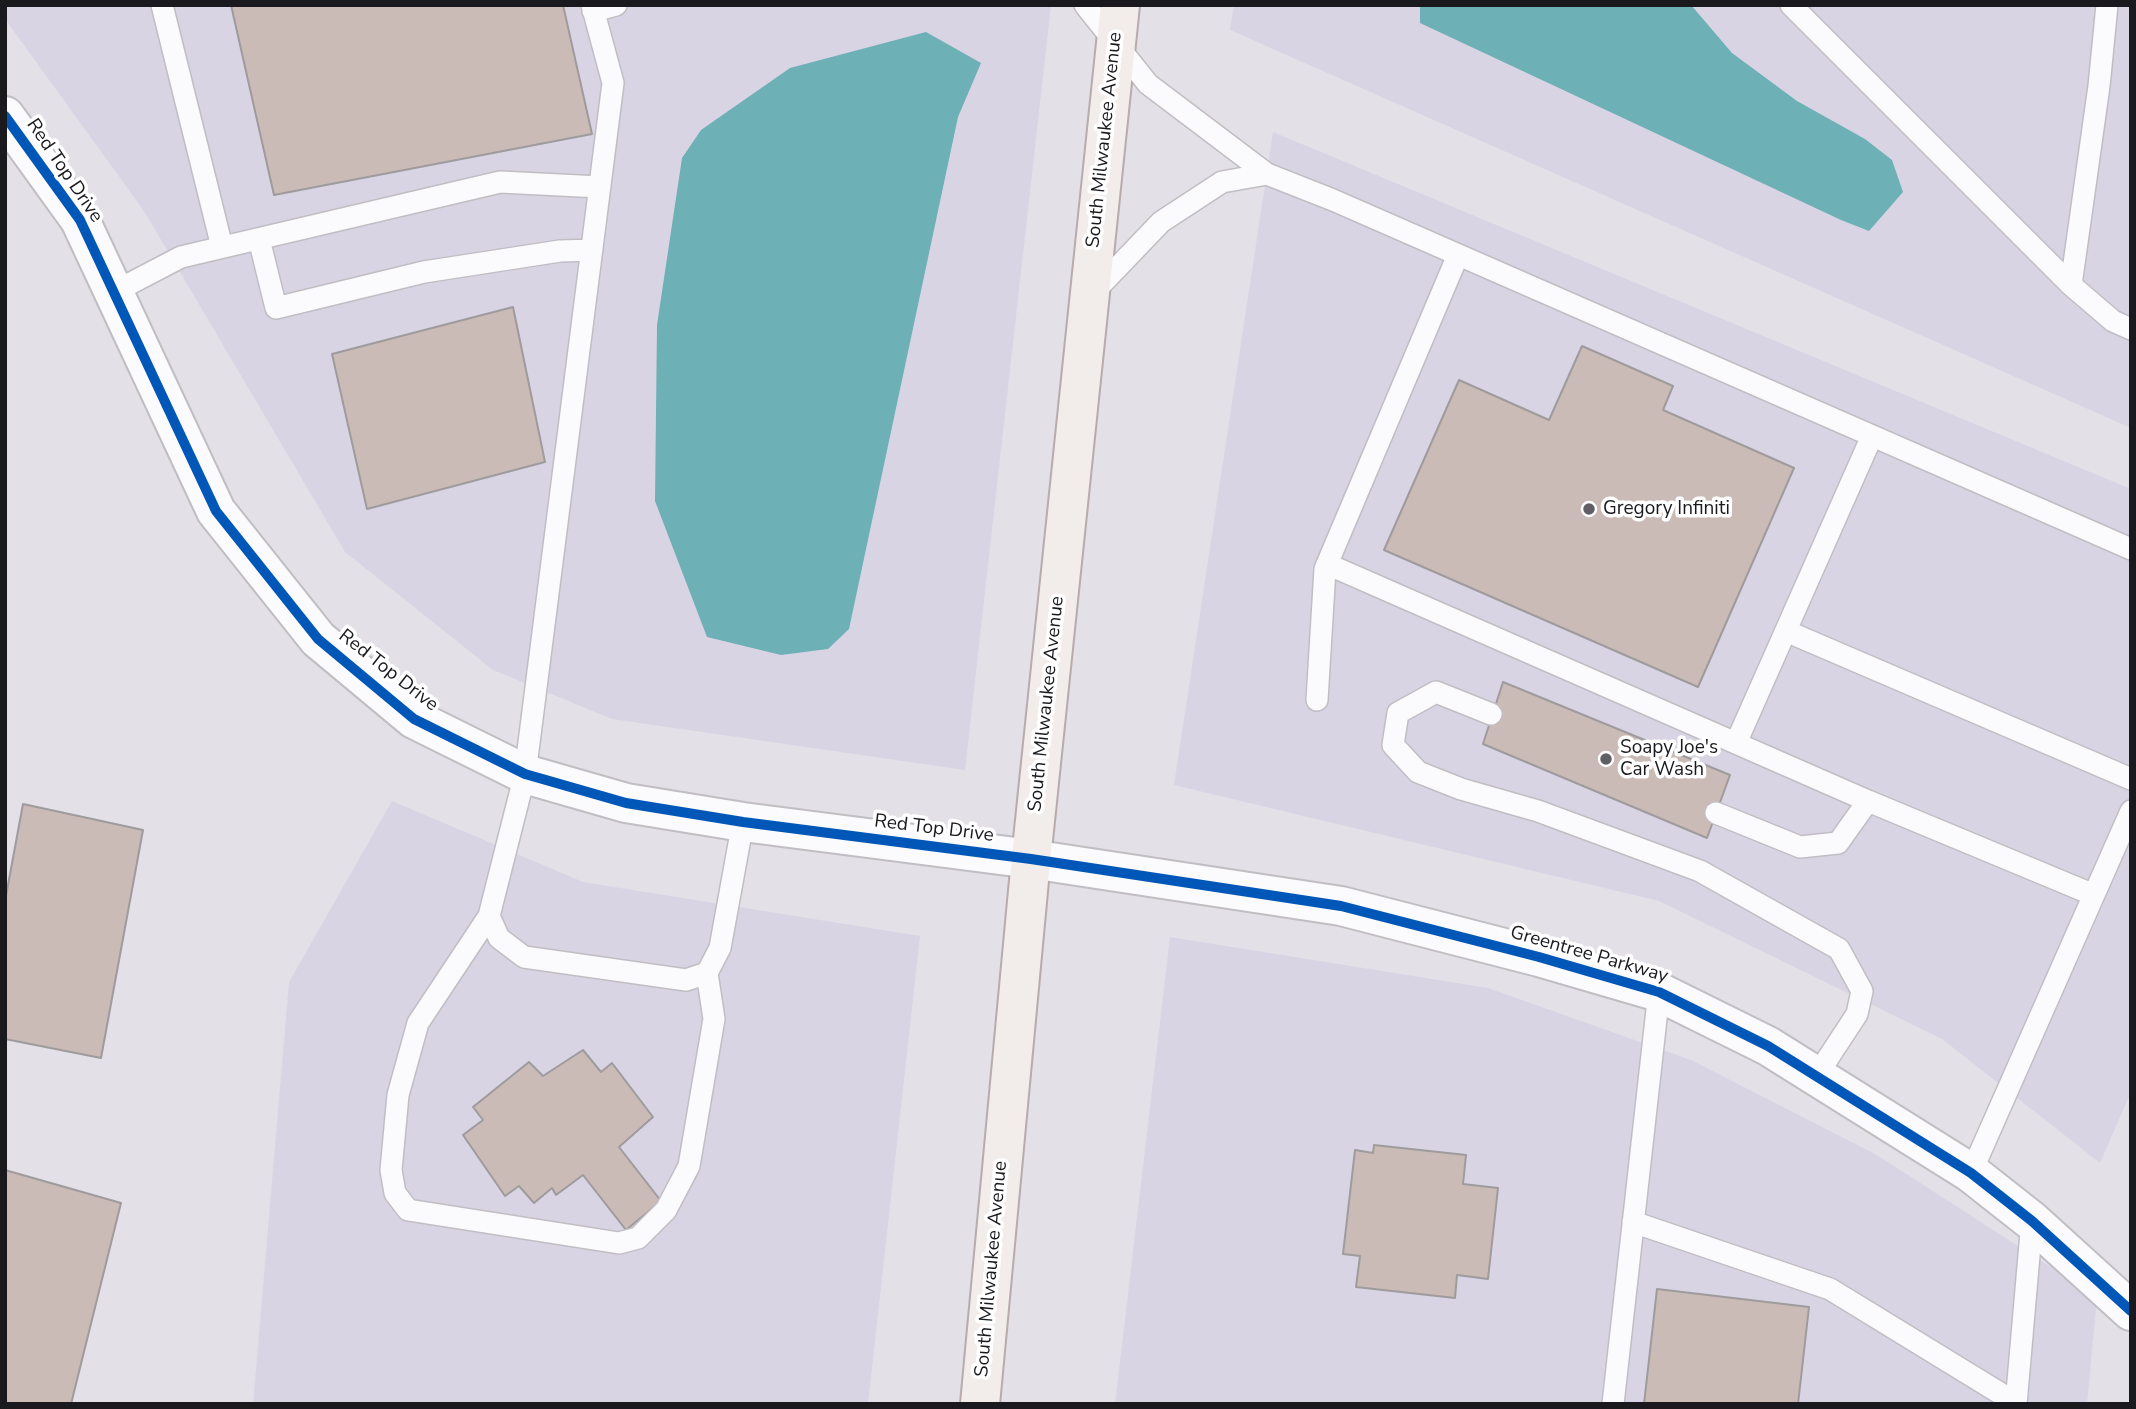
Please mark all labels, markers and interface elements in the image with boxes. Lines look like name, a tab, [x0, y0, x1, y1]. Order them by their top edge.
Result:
street label: South Milwaukee Avenue	[1082, 31, 1128, 249]
street label: Red Top Drive	[21, 115, 107, 227]
place label: Gregory Infiniti	[1603, 498, 1730, 520]
marker: Gregory Infiniti	[1581, 501, 1597, 517]
street label: South Milwaukee Avenue	[1024, 595, 1070, 813]
street label: Red Top Drive	[334, 625, 442, 717]
place label: Soapy Joe's Car Wash	[1620, 737, 1718, 781]
marker: Soapy Joe's Car Wash	[1598, 751, 1614, 767]
street label: Red Top Drive	[873, 810, 995, 848]
street label: Greentree Parkway	[1507, 922, 1671, 988]
street label: South Milwaukee Avenue	[971, 1160, 1013, 1378]

